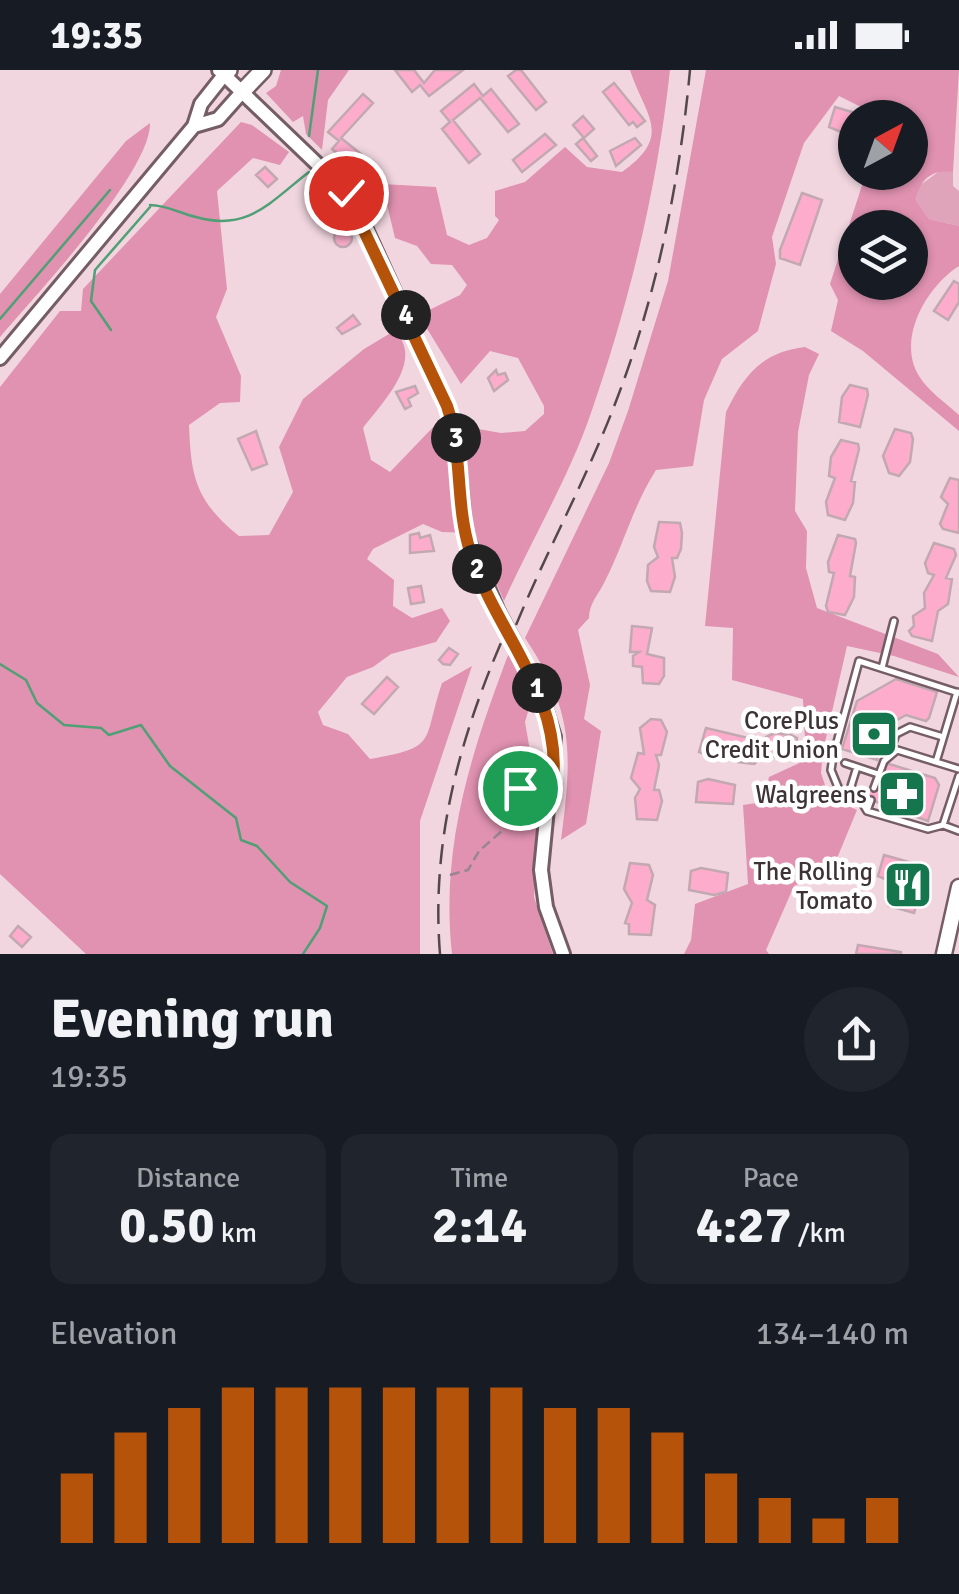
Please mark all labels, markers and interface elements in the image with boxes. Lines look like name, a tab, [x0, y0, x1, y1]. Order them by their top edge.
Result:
text: 19:35	[50, 12, 143, 59]
north arrow	[838, 100, 928, 190]
map controls	[838, 100, 928, 300]
pin	[304, 151, 389, 236]
icon: check	[319, 166, 374, 221]
button: layers	[838, 210, 928, 300]
pin: 4	[381, 290, 431, 340]
text: 4	[398, 298, 414, 332]
pin: 3	[431, 413, 481, 463]
text: 3	[448, 421, 464, 455]
pin: 2	[452, 544, 502, 594]
text: 2	[469, 552, 485, 586]
pin: 1	[512, 663, 562, 713]
text: 1	[529, 671, 545, 705]
place label: CorePlus Credit Union	[705, 705, 839, 765]
bank icon: CorePlus Credit Union	[848, 708, 900, 760]
pin	[478, 746, 563, 831]
icon: arrive	[493, 761, 548, 816]
pharmacy icon: Walgreens	[876, 768, 928, 820]
place label: Walgreens	[755, 779, 867, 810]
place label: The Rolling Tomato	[753, 856, 873, 916]
restaurant icon: The Rolling Tomato	[882, 859, 934, 911]
text: Evening run	[50, 985, 334, 1053]
button: share	[804, 987, 909, 1092]
text: 19:35	[50, 1057, 128, 1096]
text: Distance	[136, 1161, 240, 1195]
text: Time	[451, 1161, 508, 1195]
text: Pace	[743, 1161, 799, 1195]
text: 0.50	[119, 1195, 215, 1257]
text: 2:14	[432, 1195, 527, 1257]
text: 4:27	[696, 1195, 792, 1257]
text: km	[215, 1216, 257, 1250]
text: /km	[792, 1216, 846, 1250]
text: Elevation	[50, 1314, 177, 1353]
text: 134–140 m	[756, 1314, 909, 1353]

